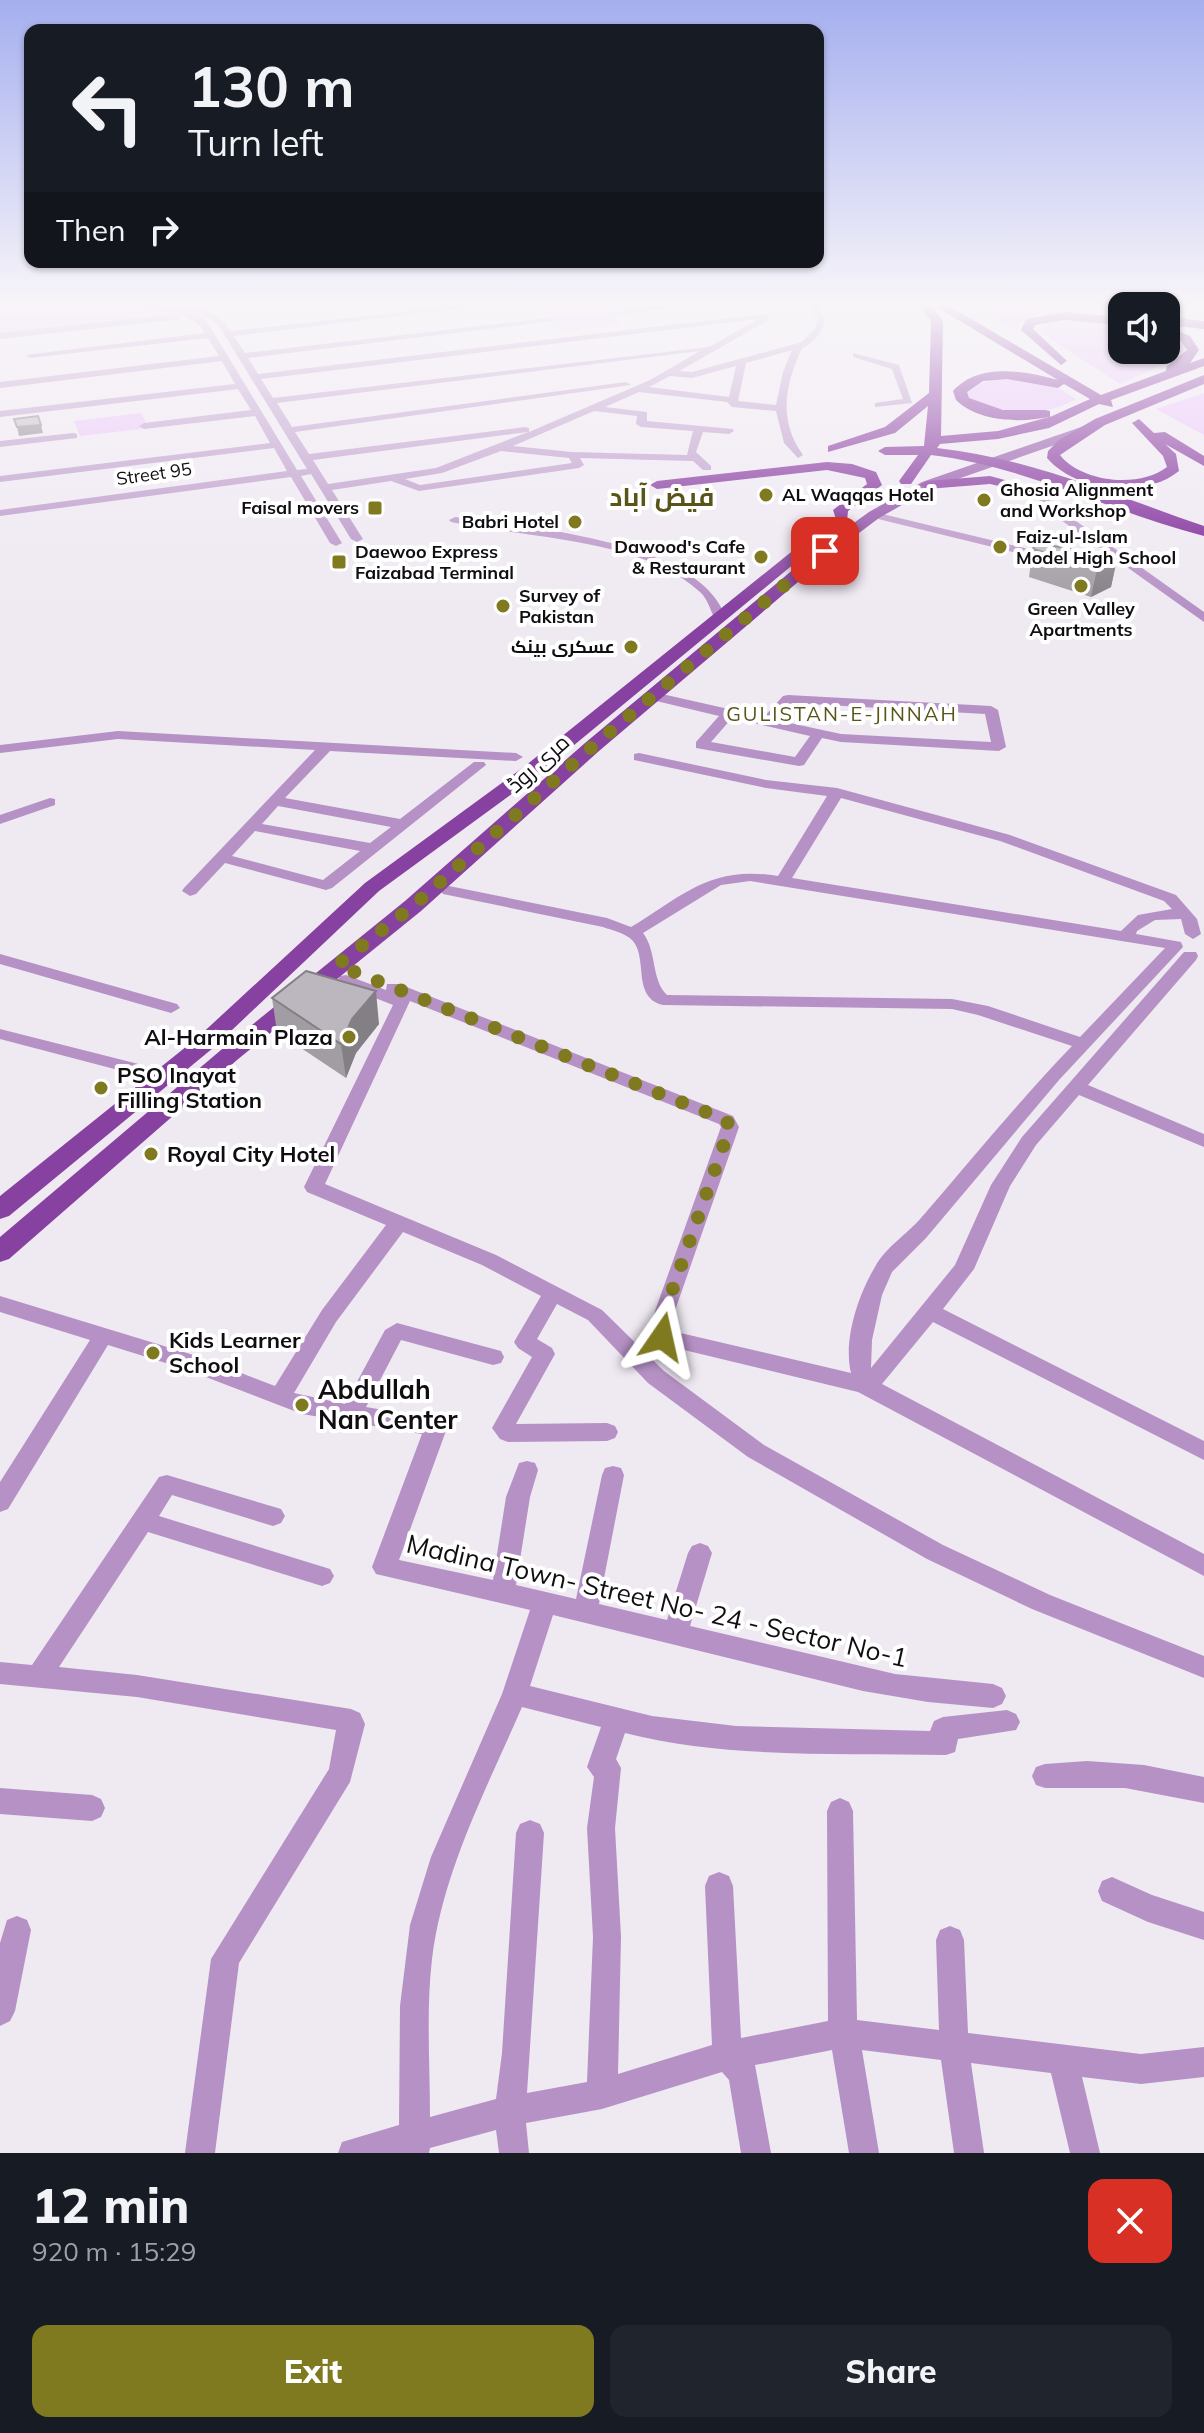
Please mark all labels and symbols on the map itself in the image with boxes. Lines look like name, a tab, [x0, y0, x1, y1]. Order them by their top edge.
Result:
street label: Street 95	[115, 457, 193, 490]
place label: Ghosia Alignment and Workshop	[1000, 478, 1153, 522]
district label: فیض آباد	[610, 480, 714, 513]
place label: AL Waqqas Hotel	[782, 483, 934, 506]
marker: AL Waqqas Hotel	[757, 486, 775, 504]
marker: Ghosia Alignment and Workshop	[975, 491, 993, 509]
place label: Faisal movers	[241, 496, 359, 519]
marker: Faisal movers	[366, 499, 384, 517]
place label: Babri Hotel	[462, 510, 559, 533]
marker: Babri Hotel	[566, 513, 584, 531]
pin	[791, 517, 859, 585]
place label: Faiz-ul-Islam Model High School	[1016, 525, 1176, 569]
place label: Dawood's Cafe & Restaurant	[614, 535, 745, 579]
marker: Faiz-ul-Islam Model High School	[991, 538, 1009, 556]
place label: Daewoo Express Faizabad Terminal	[355, 540, 514, 584]
marker: Dawood's Cafe & Restaurant	[752, 548, 770, 566]
marker: Daewoo Express Faizabad Terminal	[330, 553, 348, 571]
marker: Green Valley Apartments	[1072, 577, 1090, 595]
place label: Survey of Pakistan	[519, 584, 601, 628]
marker: Survey of Pakistan	[494, 597, 512, 615]
place label: Green Valley Apartments	[1027, 597, 1135, 641]
place label: عسکری بینک	[511, 635, 615, 658]
marker: عسکری بینک	[622, 638, 640, 656]
district label: GULISTAN-E-JINNAH	[726, 701, 958, 726]
street label: مری روڈ	[501, 728, 575, 798]
place label: Al-Harmain Plaza	[144, 1023, 333, 1051]
marker: Al-Harmain Plaza	[340, 1028, 358, 1046]
place label: PSO Inayat Filling Station	[117, 1061, 262, 1114]
marker: PSO Inayat Filling Station	[92, 1079, 110, 1097]
place label: Royal City Hotel	[167, 1140, 335, 1168]
marker: Royal City Hotel	[142, 1145, 160, 1163]
position arrow	[620, 1295, 704, 1379]
place label: Kids Learner School	[169, 1326, 301, 1379]
marker: Kids Learner School	[144, 1344, 162, 1362]
place label: Abdullah Nan Center	[318, 1373, 458, 1436]
marker: Abdullah Nan Center	[293, 1396, 311, 1414]
street label: Madina Town- Street No- 24 - Sector No-1	[403, 1527, 911, 1674]

